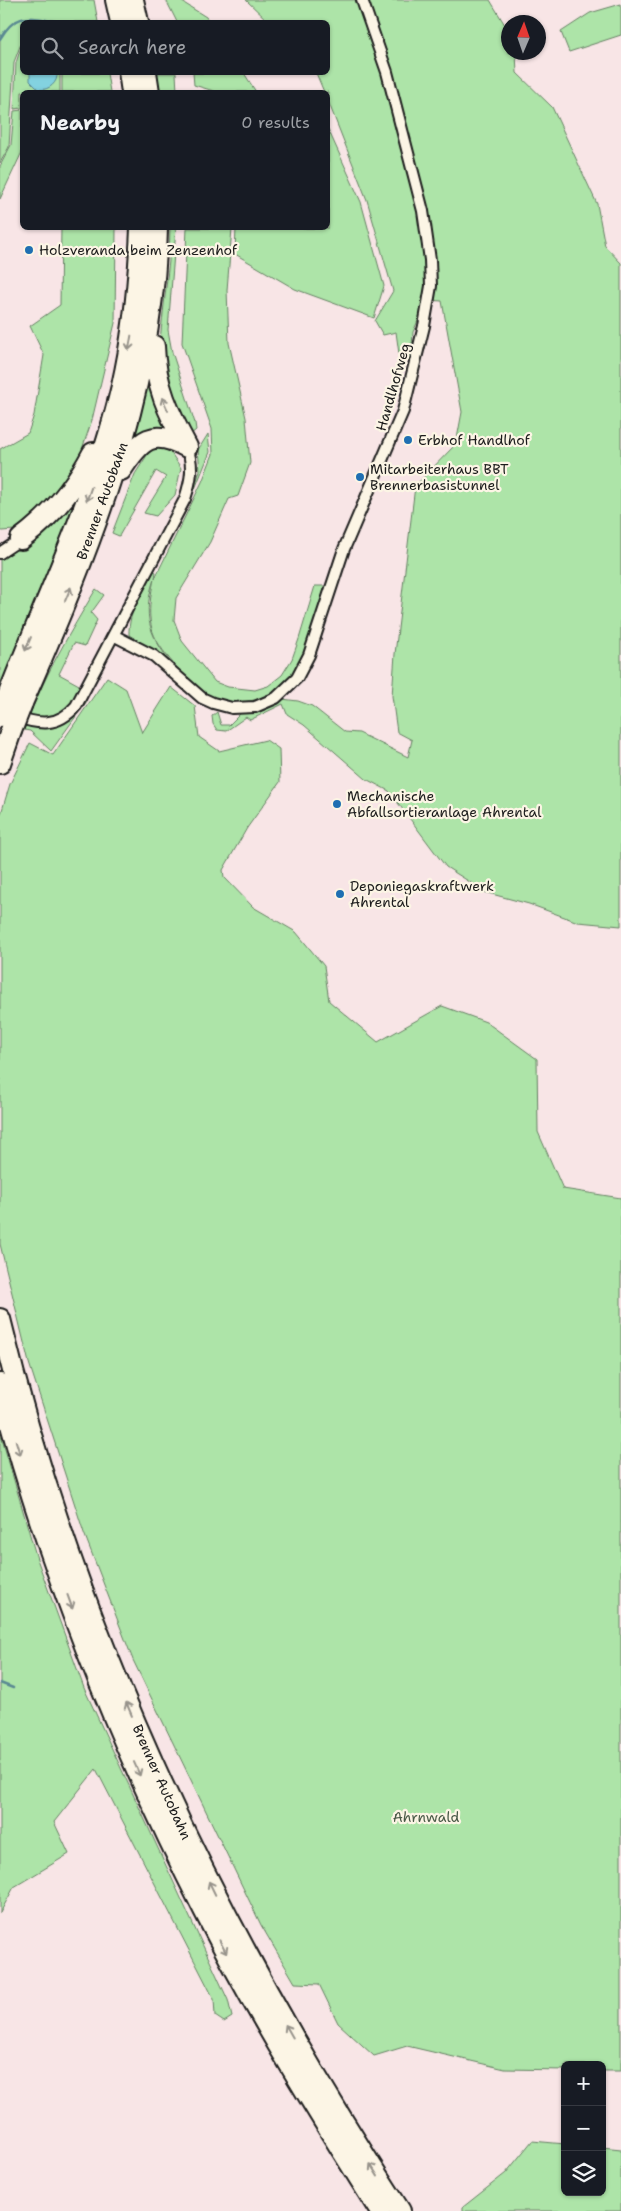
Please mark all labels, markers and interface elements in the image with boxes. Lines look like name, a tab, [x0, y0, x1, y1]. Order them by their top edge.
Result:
north arrow	[501, 15, 546, 60]
search box	[20, 20, 330, 75]
icon: search	[38, 34, 66, 62]
text: Search here	[78, 35, 187, 60]
text: Nearby	[40, 109, 120, 137]
text: 0 results	[241, 112, 310, 133]
place label: Holzveranda beim Zenzenhof	[39, 241, 238, 259]
marker: Holzveranda beim Zenzenhof	[23, 244, 35, 256]
one-way arrow	[125, 334, 135, 350]
street label: Handlhofweg	[372, 341, 414, 433]
one-way arrow	[159, 397, 169, 412]
place label: Erbhof Handlhof	[418, 431, 531, 449]
marker: Erbhof Handlhof	[402, 434, 414, 446]
street label: Brenner Autobahn	[72, 439, 132, 562]
place label: Mitarbeiterhaus BBT Brennerbasistunnel	[370, 460, 509, 494]
marker: Mitarbeiterhaus BBT Brennerbasistunnel	[354, 471, 366, 483]
one-way arrow	[84, 485, 93, 501]
one-way arrow	[64, 586, 73, 601]
one-way arrow	[23, 636, 33, 651]
place label: Mechanische Abfallsortieranlage Ahrental	[347, 787, 542, 821]
marker: Mechanische Abfallsortieranlage Ahrental	[331, 798, 343, 810]
place label: Deponiegaskraftwerk Ahrental	[350, 877, 494, 911]
marker: Deponiegaskraftwerk Ahrental	[334, 888, 346, 900]
one-way arrow	[14, 1440, 24, 1456]
one-way arrow	[66, 1594, 75, 1609]
one-way arrow	[124, 1702, 133, 1717]
street label: Brenner Autobahn	[129, 1722, 196, 1843]
one-way arrow	[133, 1761, 142, 1776]
park label: Ahrnwald	[393, 1808, 459, 1826]
one-way arrow	[206, 1881, 216, 1896]
one-way arrow	[218, 1939, 228, 1954]
one-way arrow	[284, 2025, 294, 2039]
map controls	[561, 2061, 606, 2196]
button: +	[561, 2061, 606, 2106]
button: −	[561, 2106, 606, 2151]
button: layers	[561, 2151, 606, 2196]
one-way arrow	[368, 2163, 379, 2177]

